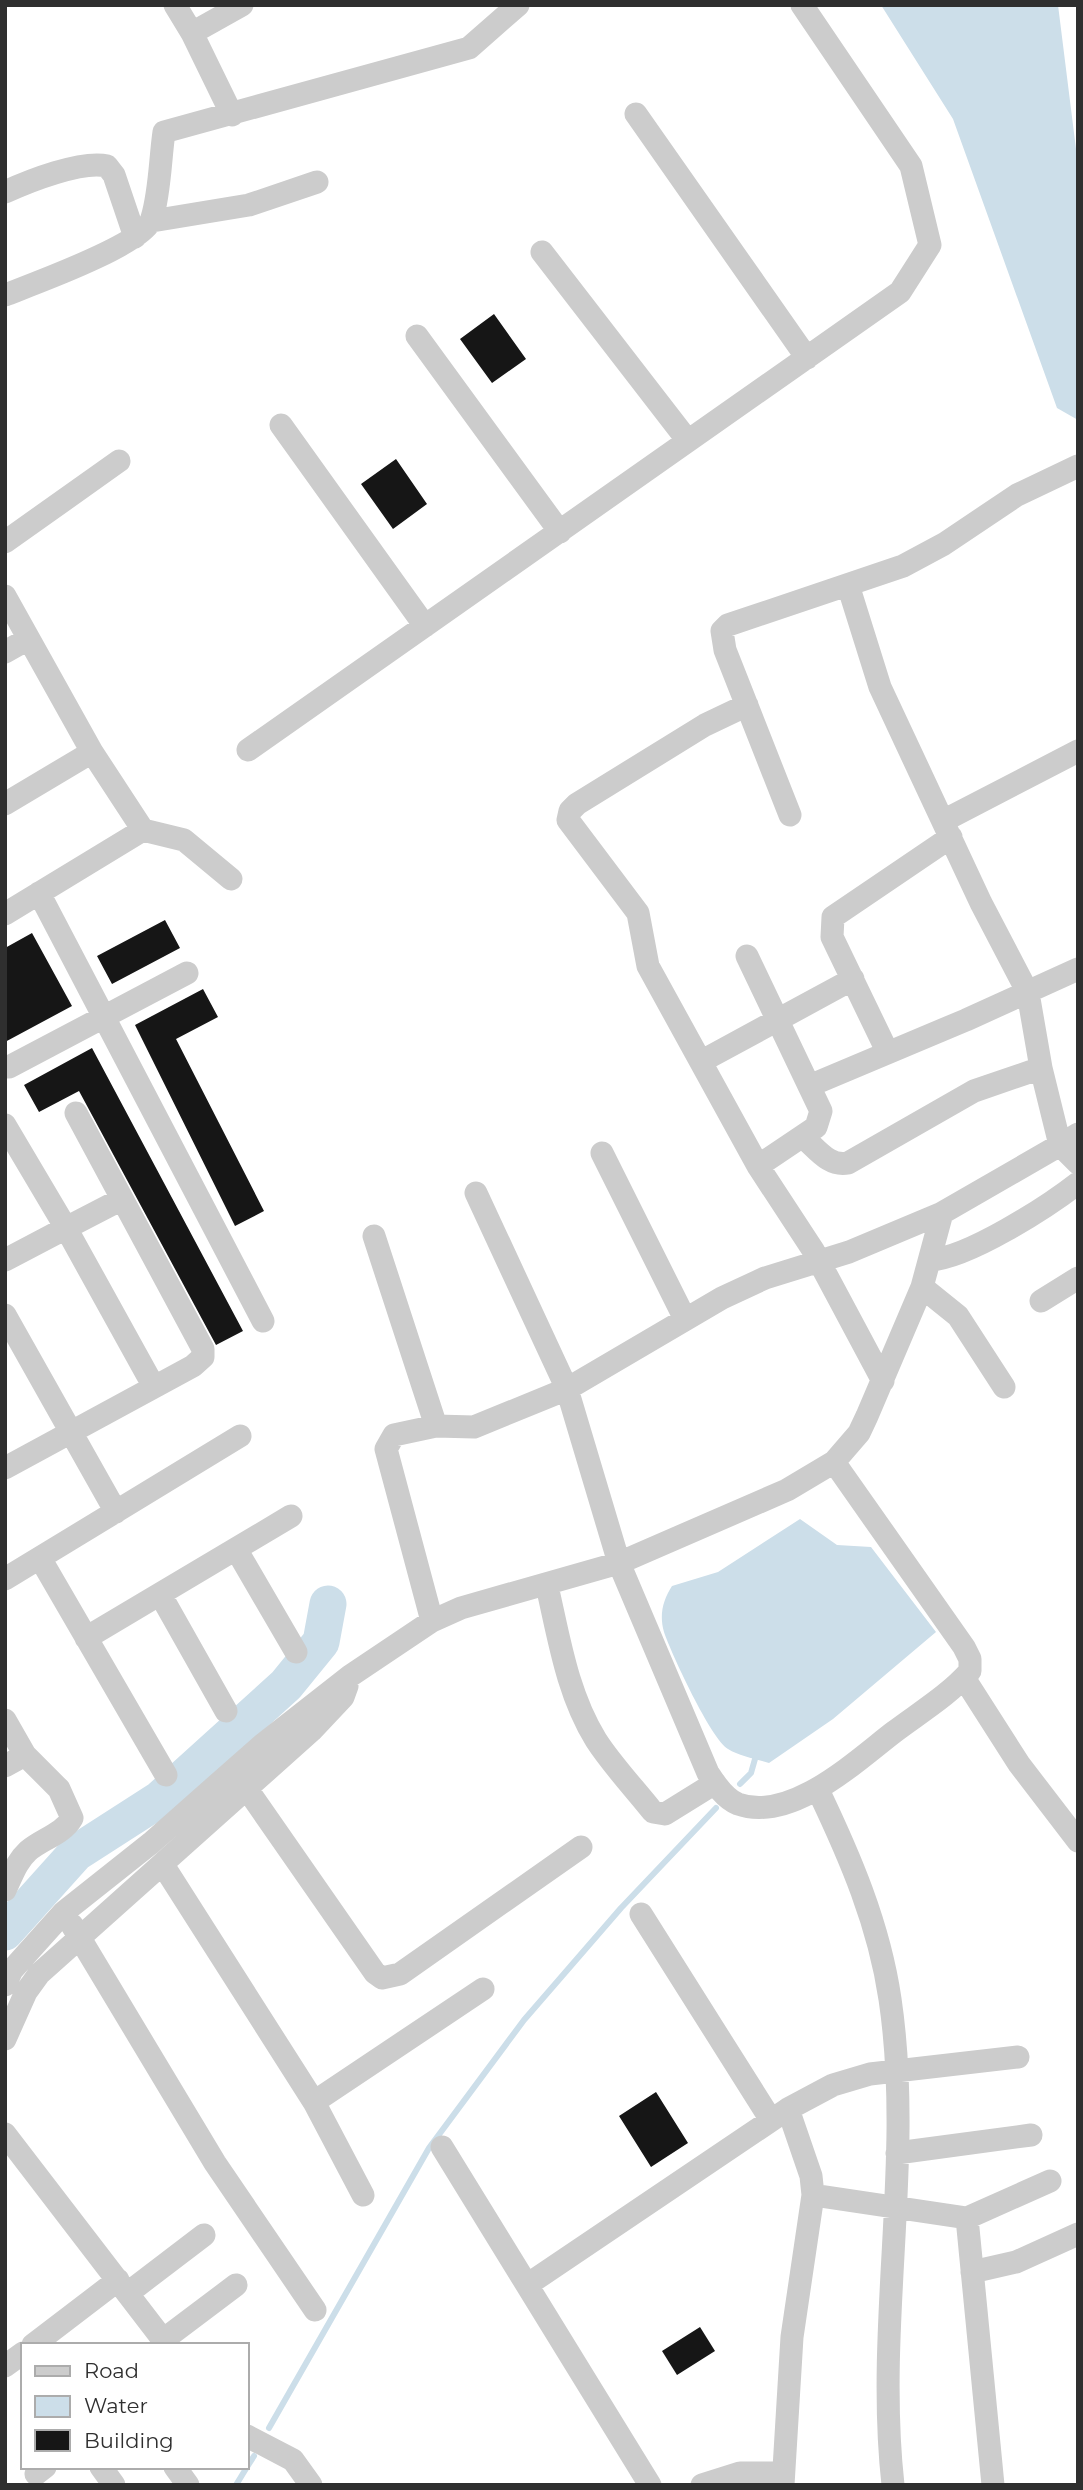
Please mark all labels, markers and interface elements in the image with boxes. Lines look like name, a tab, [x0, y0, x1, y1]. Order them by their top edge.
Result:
legend	[21, 2343, 248, 2469]
text: Road	[84, 2358, 139, 2383]
text: Water	[84, 2393, 148, 2418]
text: Building	[84, 2428, 174, 2453]

